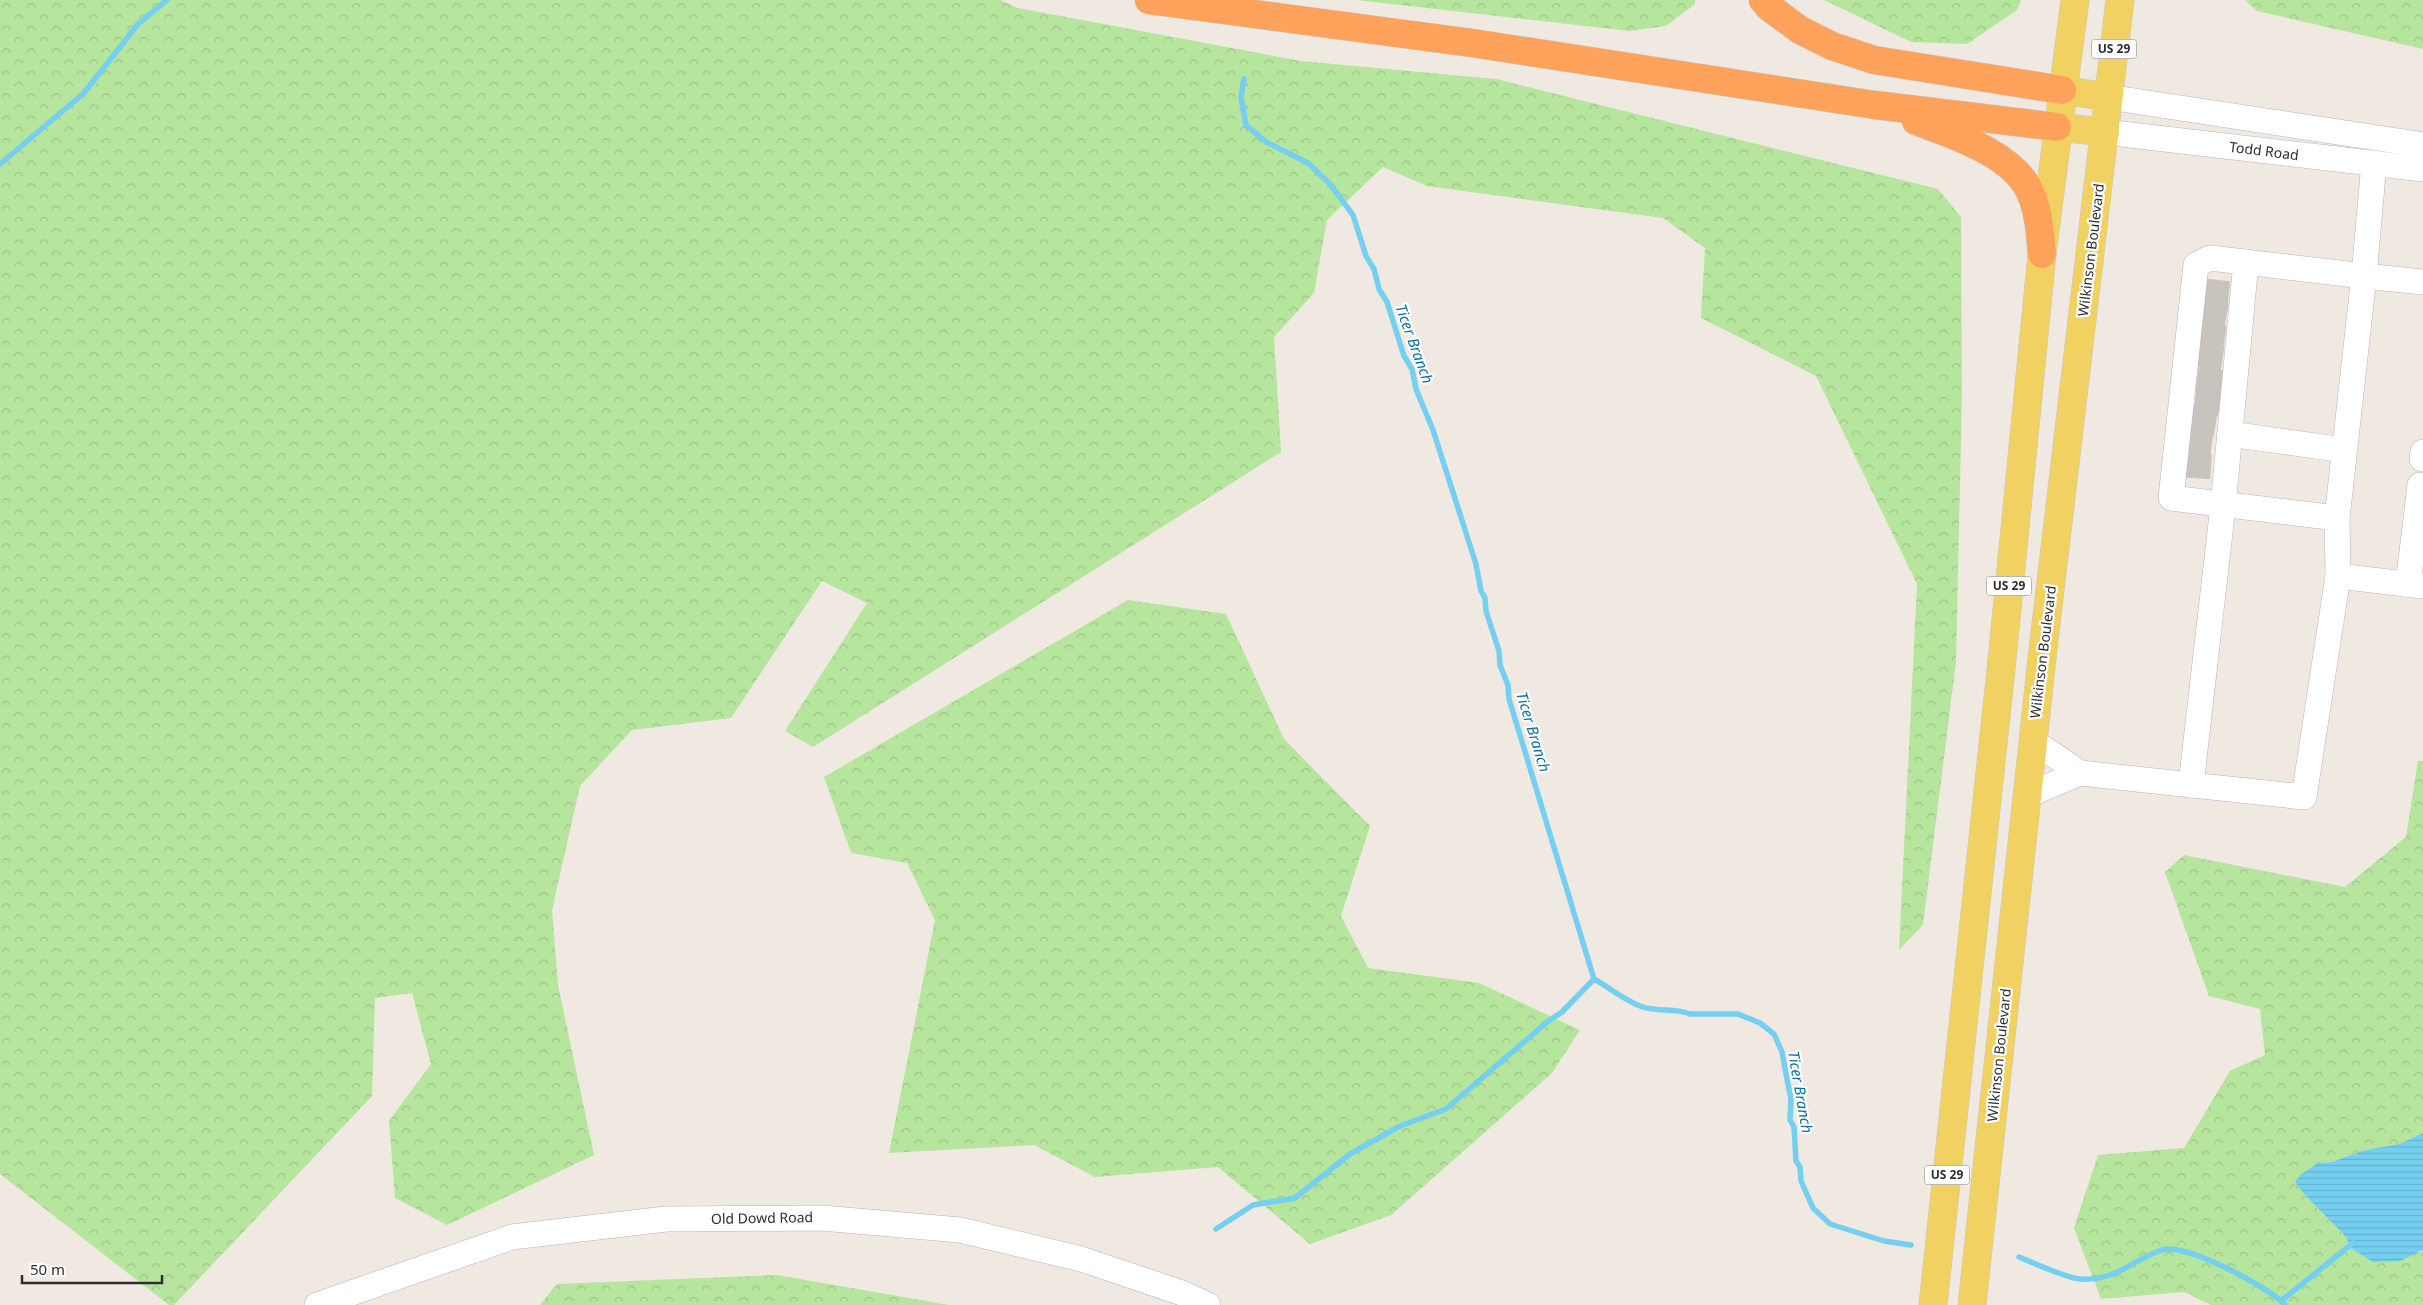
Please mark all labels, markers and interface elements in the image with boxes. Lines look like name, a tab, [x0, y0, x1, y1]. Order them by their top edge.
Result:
road number: US 29	[2092, 40, 2136, 59]
street label: Todd Road	[2228, 137, 2300, 164]
street label: Wilkinson Boulevard	[2073, 182, 2108, 318]
water label: Ticer Branch	[1391, 301, 1439, 386]
road number: US 29	[1986, 576, 2032, 596]
street label: Wilkinson Boulevard	[2025, 584, 2060, 720]
water label: Ticer Branch	[1512, 689, 1556, 774]
street label: Wilkinson Boulevard	[1982, 987, 2015, 1123]
water label: Ticer Branch	[1784, 1049, 1818, 1134]
road number: US 29	[1924, 1166, 1970, 1184]
street label: Old Dowd Road	[711, 1207, 813, 1228]
scale bar	[22, 1252, 162, 1284]
text: 50 m	[30, 1259, 65, 1279]

